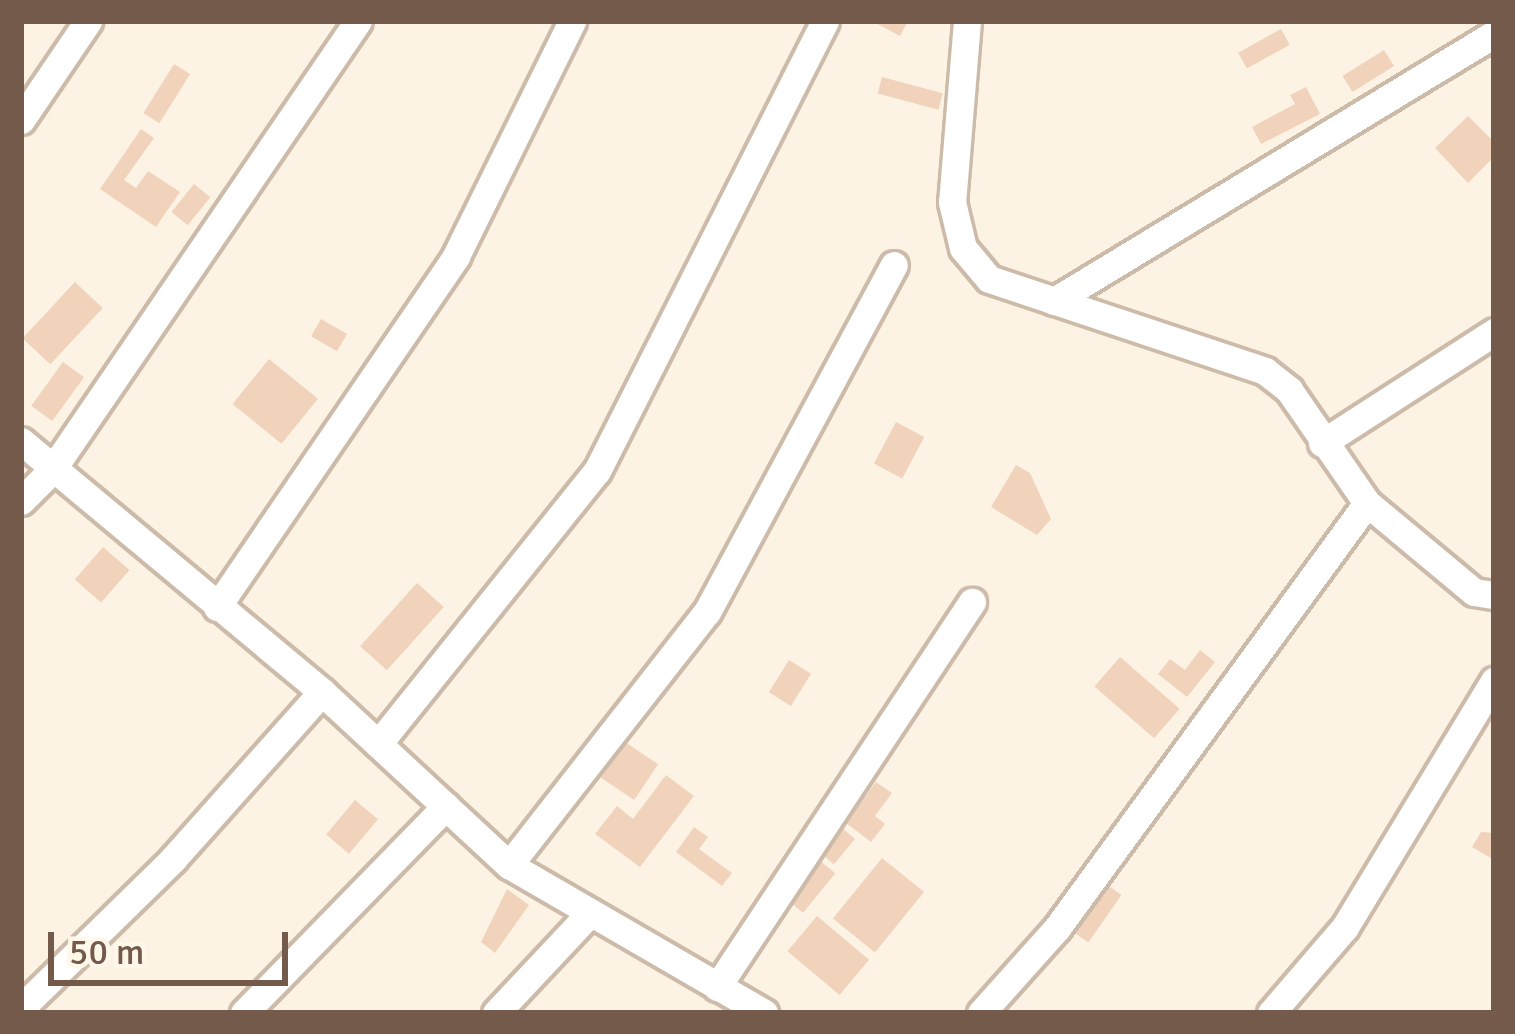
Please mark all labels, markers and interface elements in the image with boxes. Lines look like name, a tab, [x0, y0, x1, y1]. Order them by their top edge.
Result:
scale bar	[54, 908, 294, 982]
text: 50 m	[69, 930, 145, 975]

